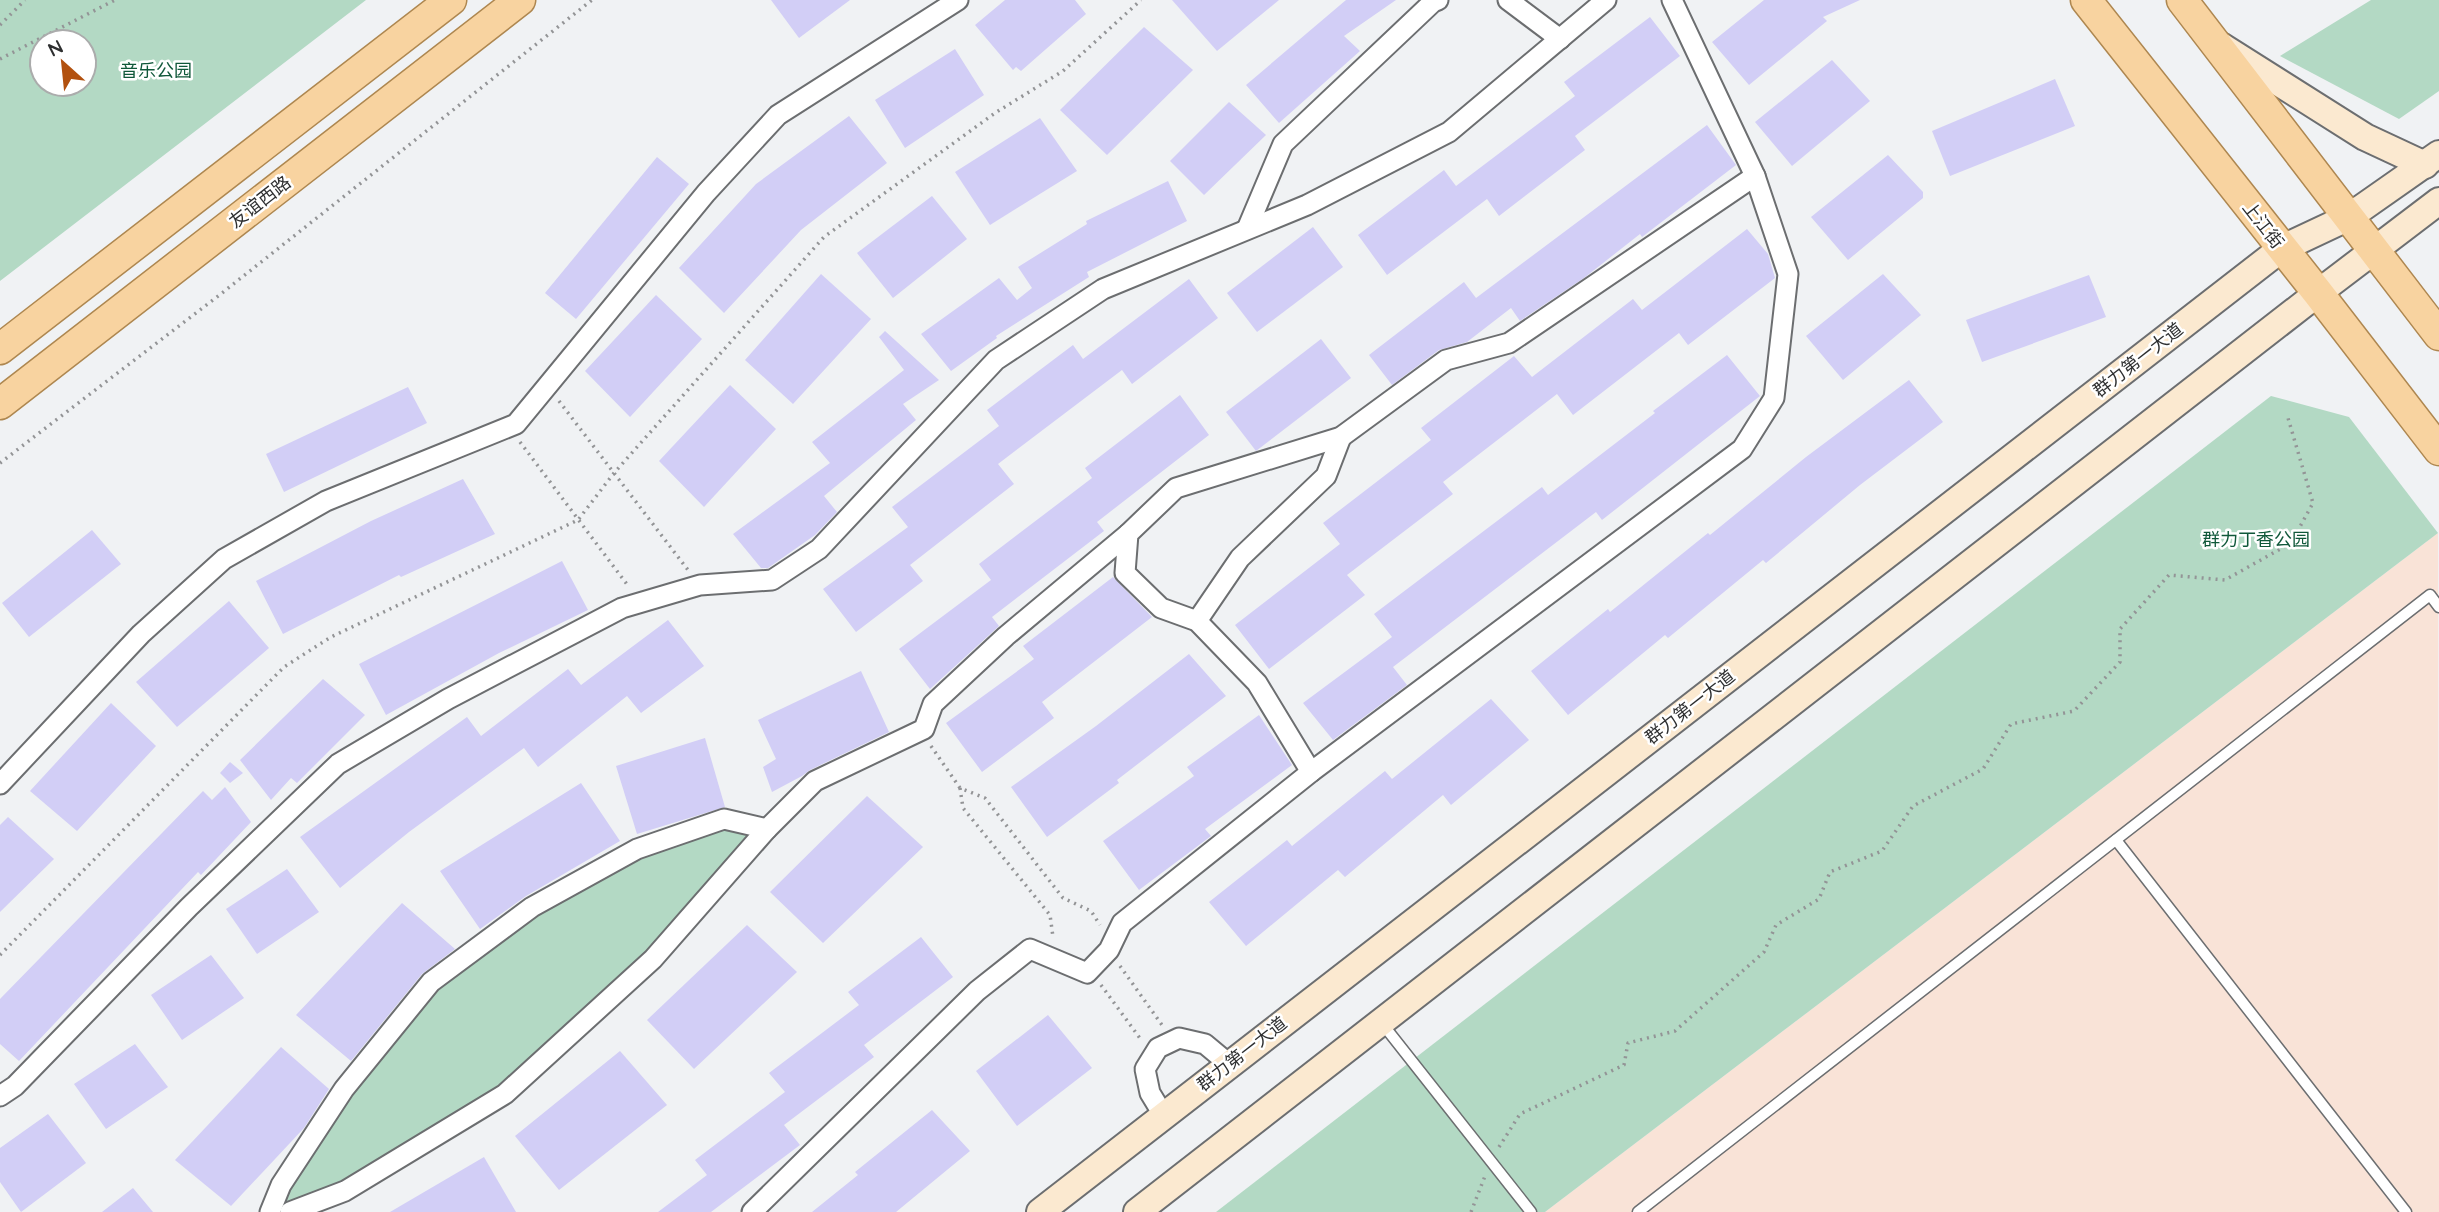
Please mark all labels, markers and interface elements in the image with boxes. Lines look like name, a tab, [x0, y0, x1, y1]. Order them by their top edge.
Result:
north arrow	[28, 28, 98, 98]
text: N	[44, 34, 67, 62]
park label: 音乐公园	[120, 59, 192, 82]
street label: 友谊西路	[224, 170, 295, 233]
street label: 上江街	[2238, 196, 2289, 253]
street label: 群力第一大道	[2088, 317, 2187, 402]
park label: 群力丁香公园	[2202, 528, 2310, 551]
street label: 群力第一大道	[1640, 664, 1739, 749]
street label: 群力第一大道	[1192, 1011, 1291, 1096]

